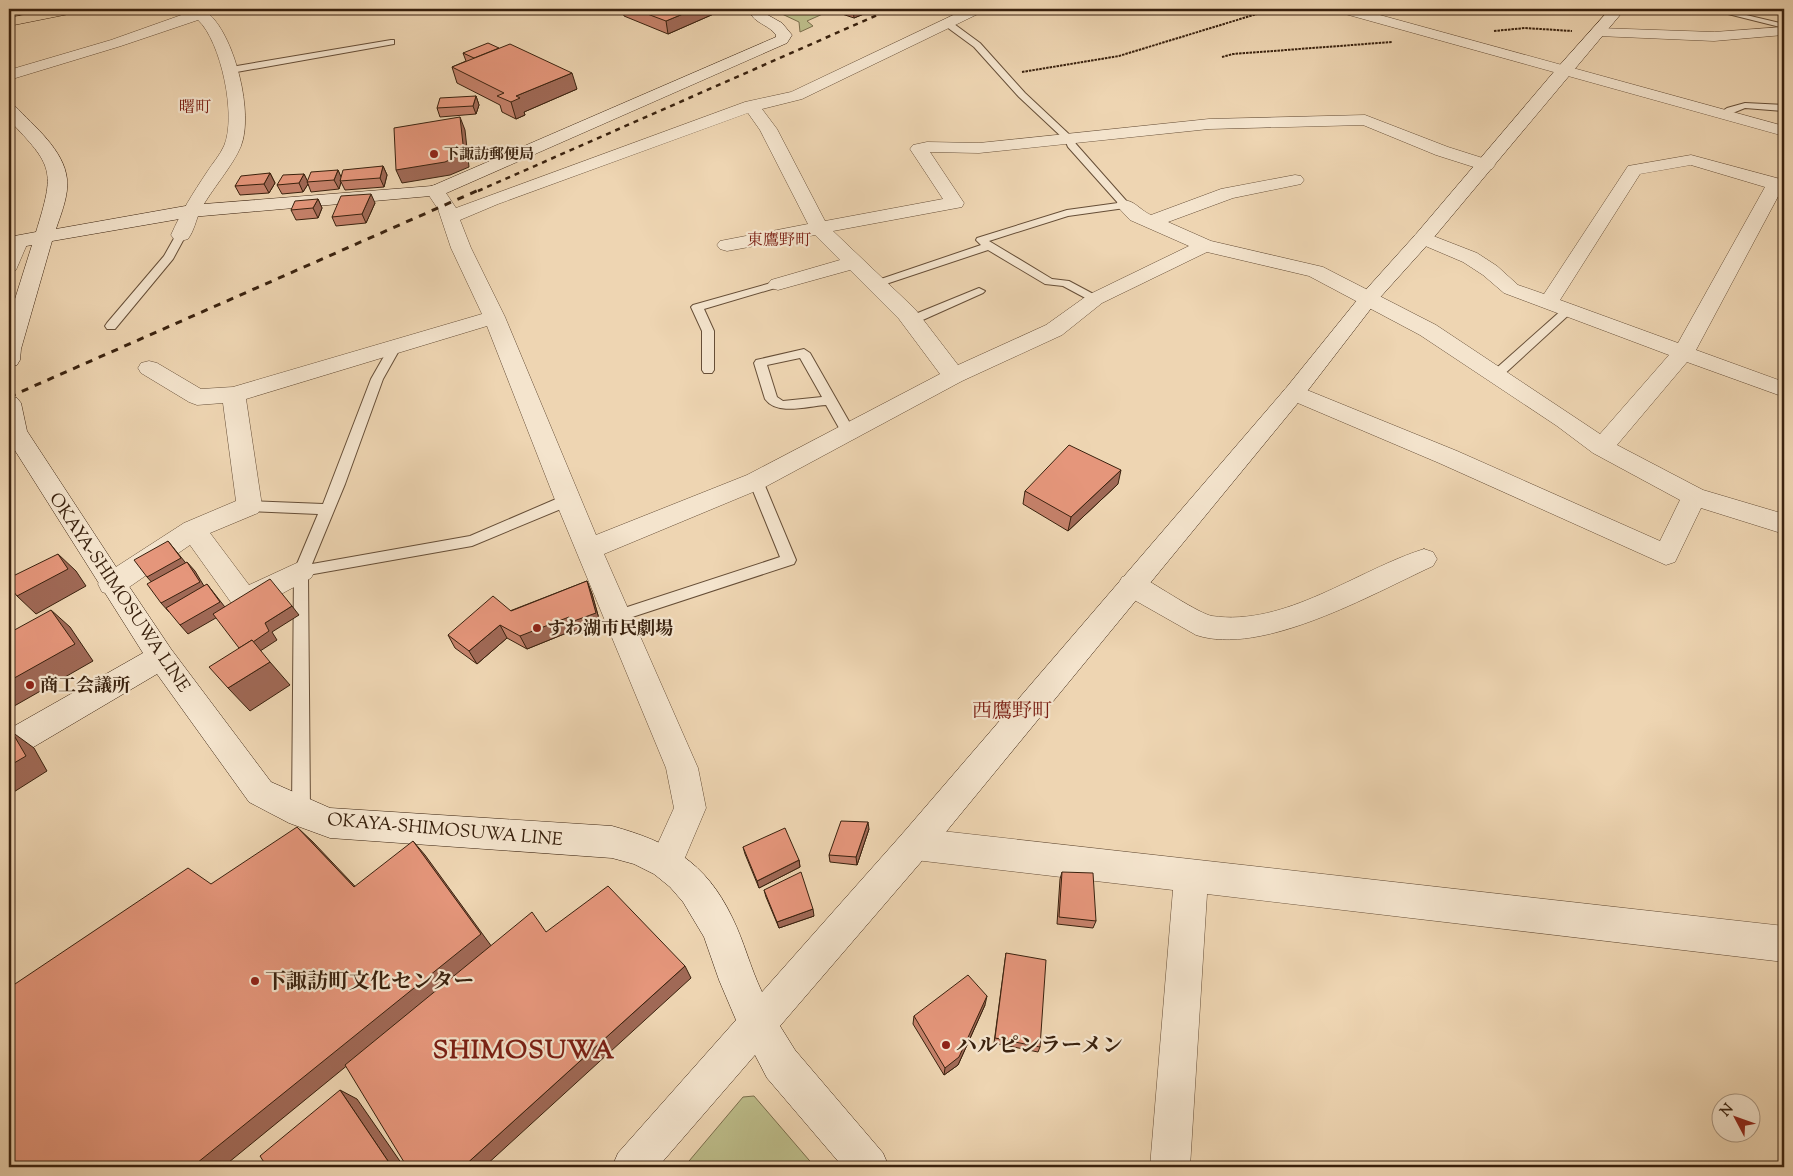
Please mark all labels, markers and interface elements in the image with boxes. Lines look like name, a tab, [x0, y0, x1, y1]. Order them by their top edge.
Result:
district label: 曙町	[179, 97, 211, 120]
place label: 下諏訪郵便局	[444, 145, 534, 166]
marker: 下諏訪郵便局	[428, 148, 440, 160]
district label: 東鷹野町	[747, 230, 811, 253]
street label: OKAYA-SHIMOSUWA LINE	[42, 488, 195, 698]
place label: すわ湖市民劇場	[547, 617, 673, 643]
marker: すわ湖市民劇場	[531, 622, 543, 634]
place label: 商工会議所	[40, 674, 130, 700]
marker: 商工会議所	[24, 679, 36, 691]
district label: 西鷹野町	[972, 698, 1052, 727]
street label: OKAYA-SHIMOSUWA LINE	[326, 808, 564, 854]
place label: 下諏訪町文化センター	[265, 968, 474, 998]
marker: 下諏訪町文化センター	[249, 975, 261, 987]
place label: ハルピンラーメン	[956, 1032, 1123, 1062]
district label: SHIMOSUWA	[433, 1033, 615, 1070]
marker: ハルピンラーメン	[940, 1039, 952, 1051]
north arrow	[1710, 1094, 1760, 1144]
text: N	[1716, 1100, 1739, 1122]

